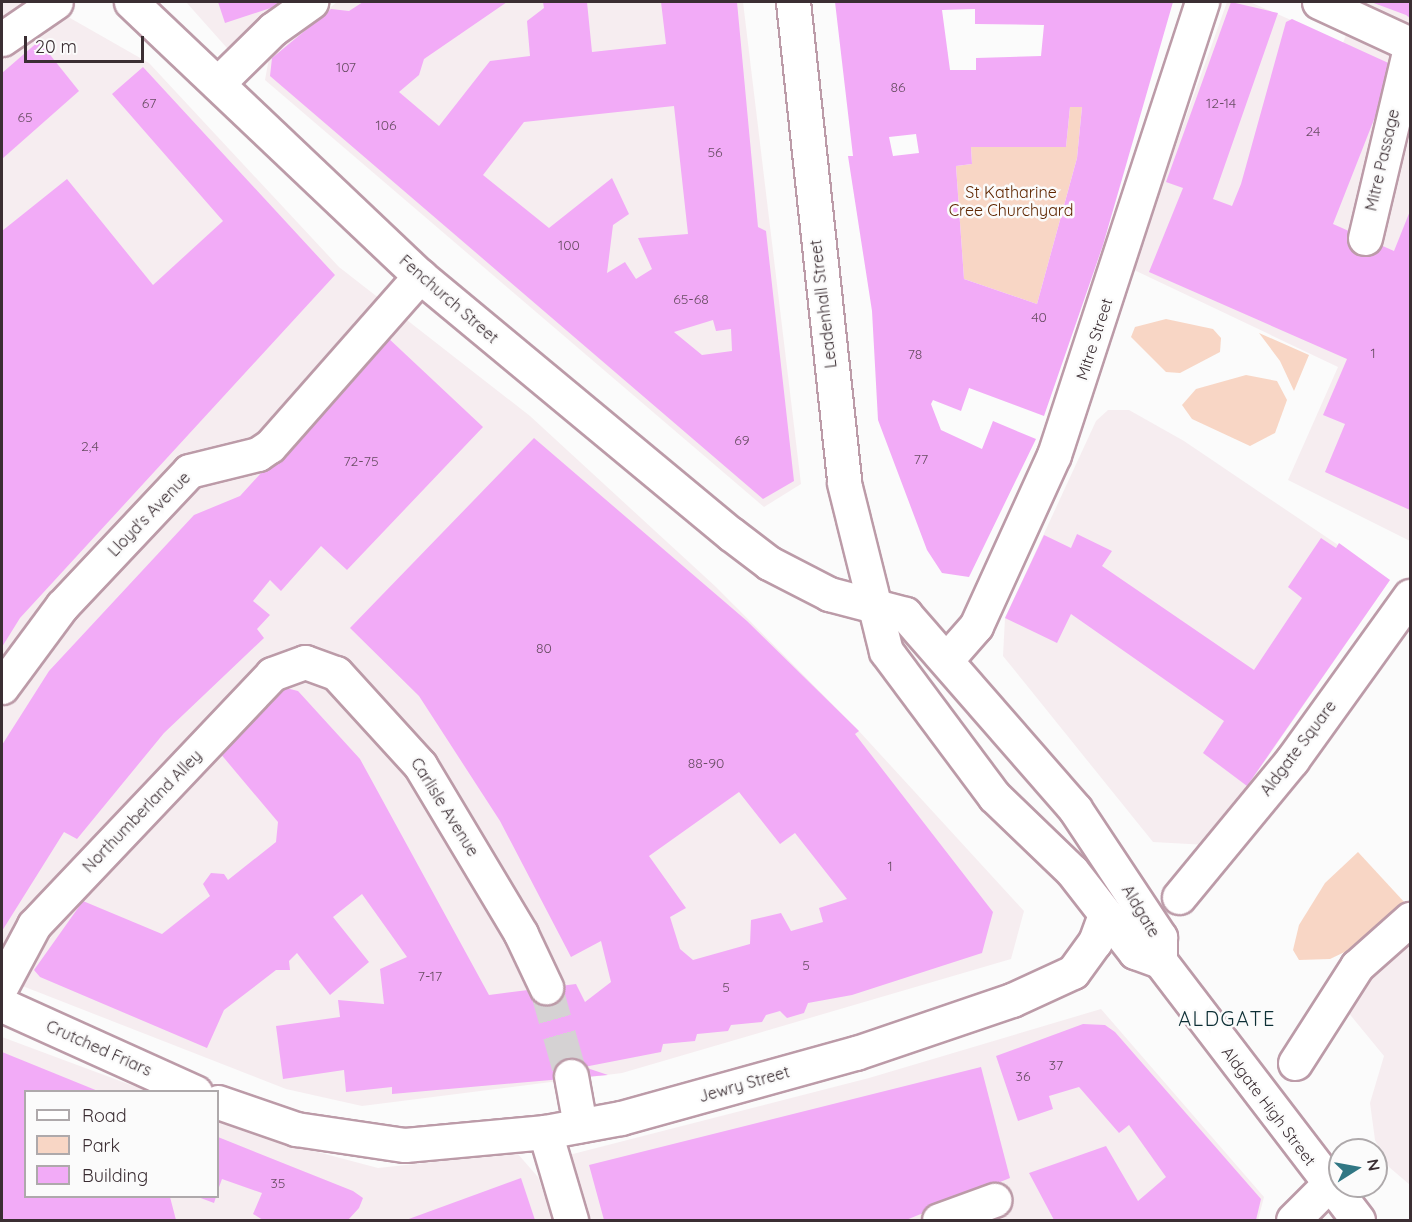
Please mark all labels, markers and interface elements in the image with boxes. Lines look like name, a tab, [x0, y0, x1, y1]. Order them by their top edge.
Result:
scale bar	[27, 24, 147, 62]
text: 20 m	[35, 35, 77, 58]
house number: 107	[336, 59, 356, 75]
house number: 86	[890, 79, 906, 95]
house number: 67	[142, 95, 156, 111]
house number: 12-14	[1206, 95, 1236, 111]
street label: Mitre Passage	[1361, 107, 1403, 213]
house number: 65	[17, 109, 33, 125]
house number: 106	[375, 117, 397, 133]
house number: 24	[1306, 123, 1320, 139]
house number: 56	[707, 144, 723, 160]
park label: St Katharine Cree Churchyard	[949, 182, 1073, 220]
house number: 100	[558, 237, 580, 253]
street label: Leadenhall Street	[806, 239, 840, 369]
street label: Fenchurch Street	[396, 251, 502, 347]
house number: 65-68	[673, 291, 709, 307]
street label: Mitre Street	[1072, 296, 1116, 382]
house number: 40	[1031, 309, 1047, 325]
house number: 1	[1370, 345, 1376, 361]
house number: 78	[908, 346, 922, 362]
house number: 69	[734, 432, 750, 448]
house number: 2,4	[81, 438, 99, 454]
house number: 77	[914, 451, 928, 467]
house number: 72-75	[343, 453, 379, 469]
street label: Lloyd's Avenue	[104, 468, 194, 560]
house number: 80	[536, 640, 552, 656]
street label: Aldgate Square	[1256, 697, 1340, 799]
street label: Northumberland Alley	[79, 746, 205, 876]
street label: Carlisle Avenue	[407, 754, 483, 860]
house number: 88-90	[688, 755, 724, 771]
house number: 1	[887, 858, 893, 874]
street label: Aldgate	[1118, 881, 1164, 941]
house number: 5	[802, 957, 810, 973]
house number: 7-17	[418, 968, 442, 984]
house number: 5	[722, 979, 730, 995]
district label: ALDGATE	[1178, 1006, 1276, 1030]
street label: Crutched Friars	[43, 1016, 155, 1080]
street label: Aldgate High Street	[1218, 1043, 1320, 1169]
house number: 37	[1049, 1057, 1063, 1073]
street label: Jewry Street	[696, 1062, 792, 1106]
house number: 36	[1016, 1068, 1030, 1084]
legend	[24, 1090, 219, 1198]
text: Road	[82, 1104, 127, 1127]
text: Park	[82, 1134, 120, 1157]
north arrow	[1328, 1138, 1388, 1198]
text: N	[1363, 1157, 1385, 1173]
text: Building	[82, 1164, 148, 1187]
house number: 35	[271, 1175, 285, 1191]

